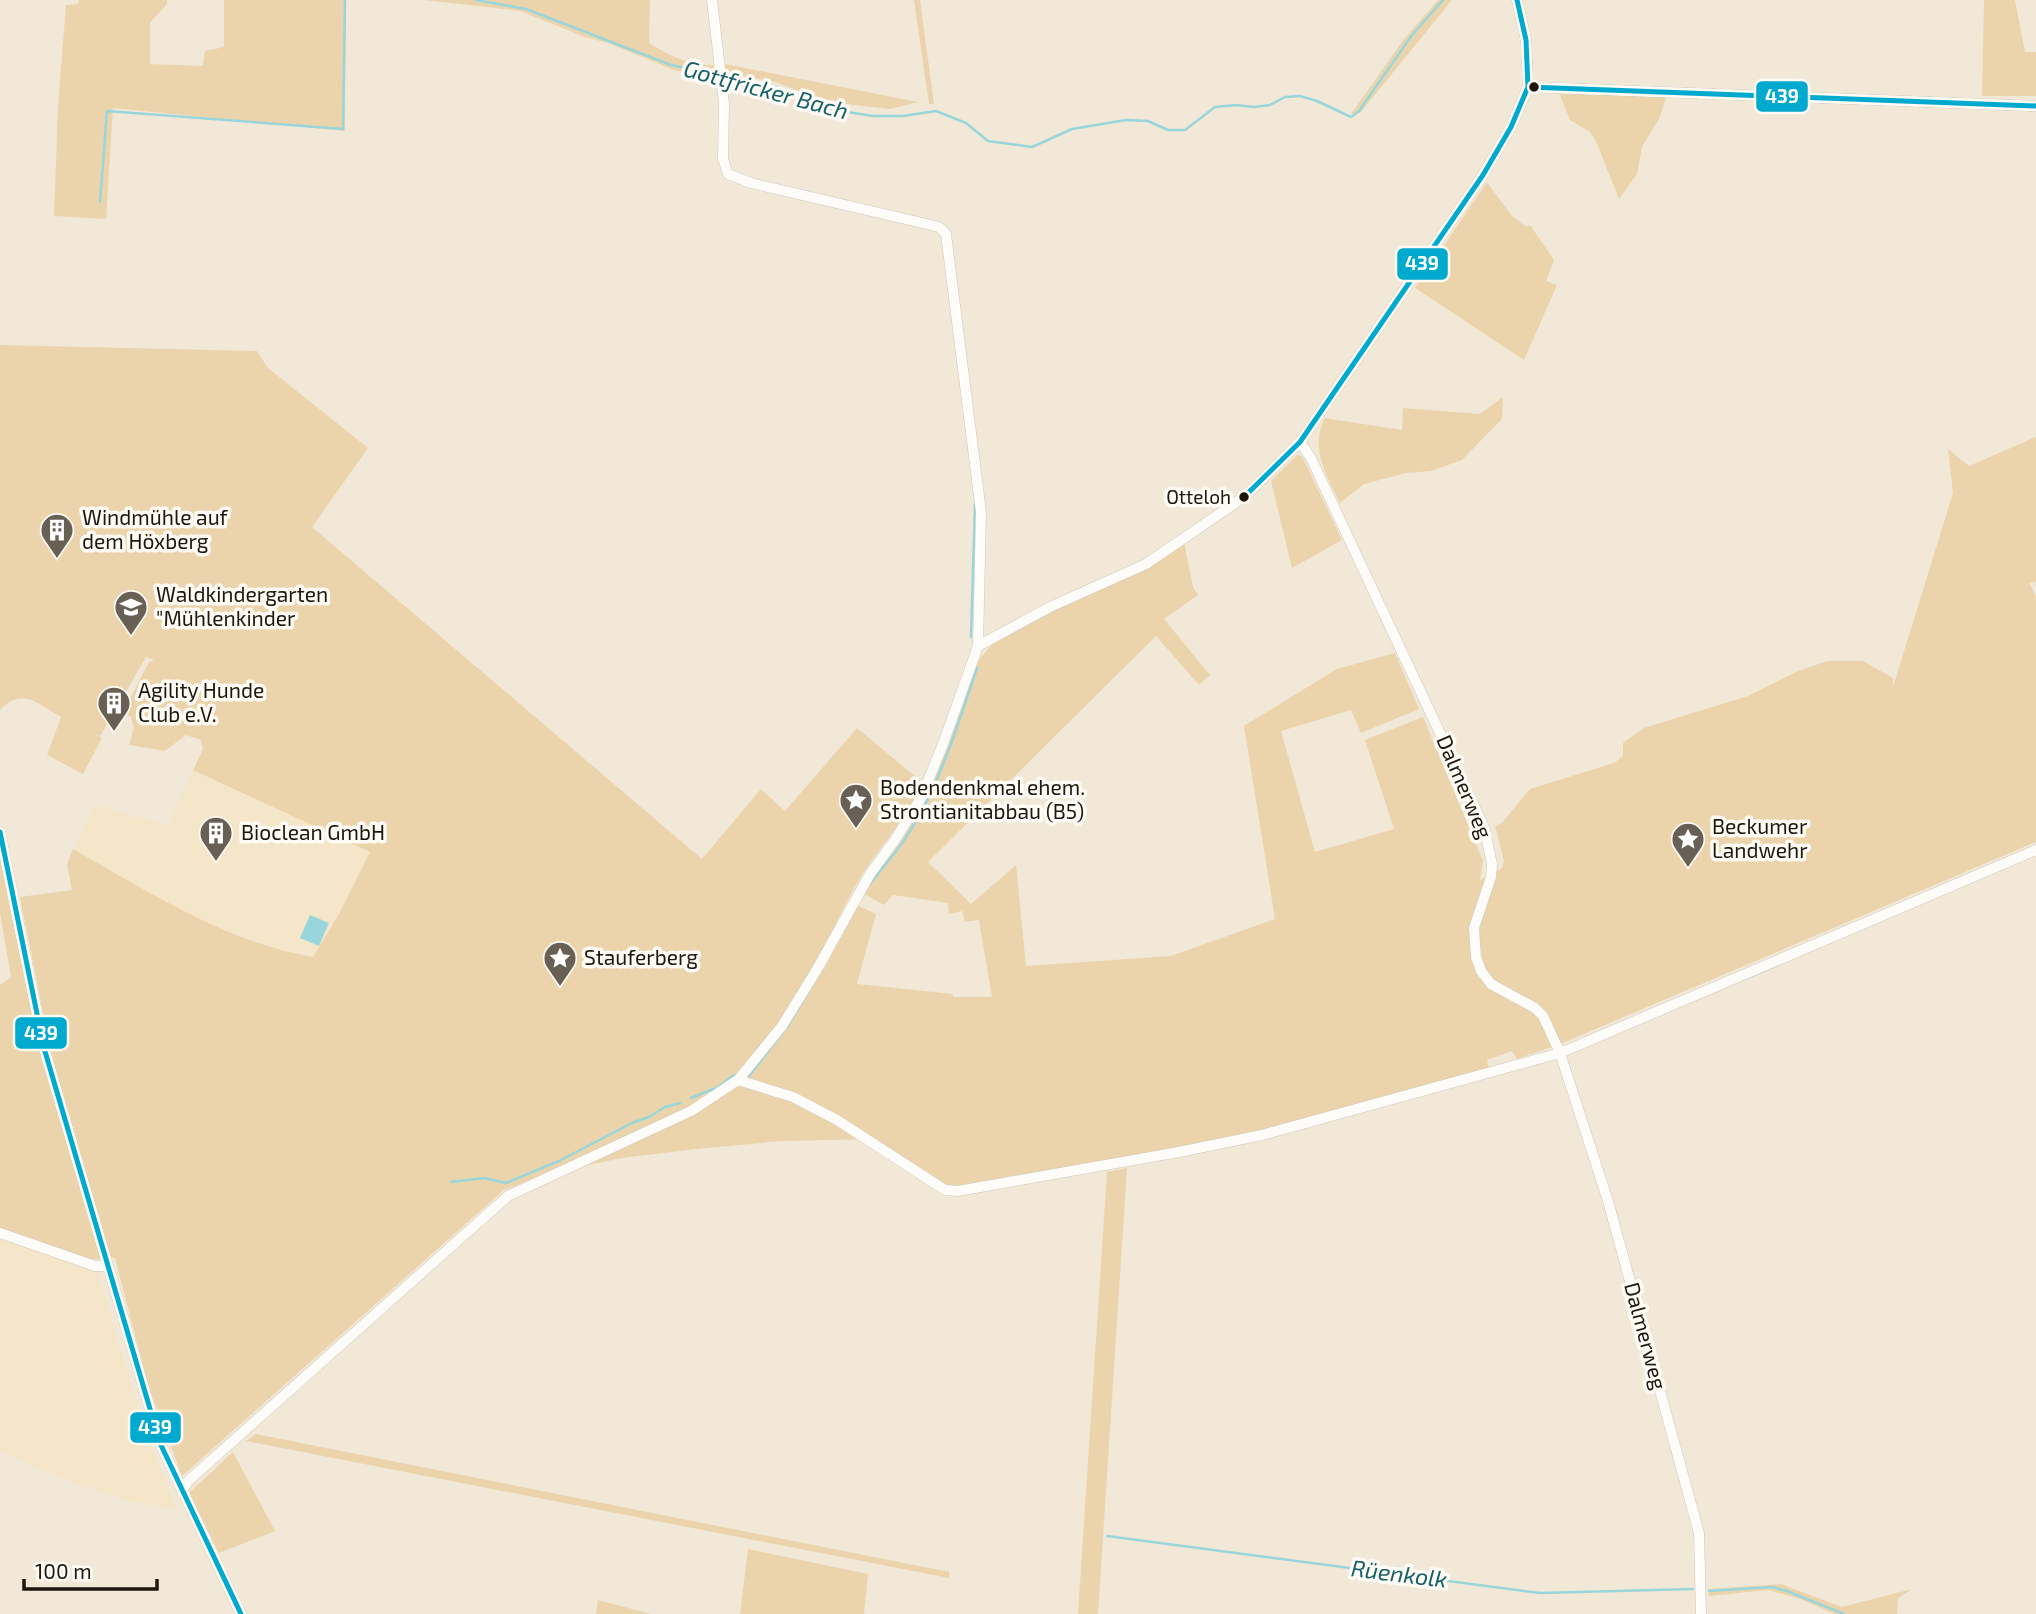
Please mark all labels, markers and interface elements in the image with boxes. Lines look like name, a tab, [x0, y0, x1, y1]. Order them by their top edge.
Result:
water label: Gottfricker Bach	[681, 54, 852, 124]
unlabelled marker	[1527, 80, 1541, 94]
line badge: 439	[1755, 80, 1809, 113]
text: 439	[1765, 84, 1799, 107]
line badge: 439	[1396, 247, 1449, 281]
text: 439	[1405, 251, 1439, 274]
place label: Otteloh	[1166, 485, 1231, 508]
marker: Otteloh	[1237, 490, 1251, 504]
place label: Windmühle auf dem Höxberg	[82, 504, 229, 553]
building icon: Windmühle auf dem Höxberg	[38, 511, 76, 560]
place label: Waldkindergarten "Mühlenkinder	[156, 581, 328, 630]
school or university icon: Waldkindergarten "Mühlenkinder	[112, 588, 150, 637]
place label: Agility Hunde Club e.V.	[138, 677, 264, 726]
building icon: Agility Hunde Club e.V.	[95, 684, 133, 733]
street label: Dalmerweg	[1432, 731, 1498, 842]
place label: Bodendenkmal ehem. Strontianitabbau (B5)	[880, 774, 1085, 823]
place icon: Bodendenkmal ehem. Strontianitabbau (B5)	[837, 781, 875, 830]
place label: Beckumer Landwehr	[1712, 813, 1808, 862]
building icon: Bioclean GmbH	[197, 814, 235, 863]
place label: Bioclean GmbH	[241, 819, 385, 844]
place icon: Beckumer Landwehr	[1669, 820, 1707, 869]
place icon: Stauferberg	[541, 939, 579, 988]
place label: Stauferberg	[584, 944, 698, 969]
line badge: 439	[14, 1016, 68, 1050]
text: 439	[24, 1021, 58, 1044]
street label: Dalmerweg	[1620, 1279, 1673, 1392]
line badge: 439	[129, 1411, 182, 1444]
text: 439	[138, 1415, 172, 1438]
scale bar	[24, 1548, 158, 1592]
water label: Rüenkolk	[1350, 1553, 1449, 1593]
text: 100 m	[35, 1558, 92, 1583]

